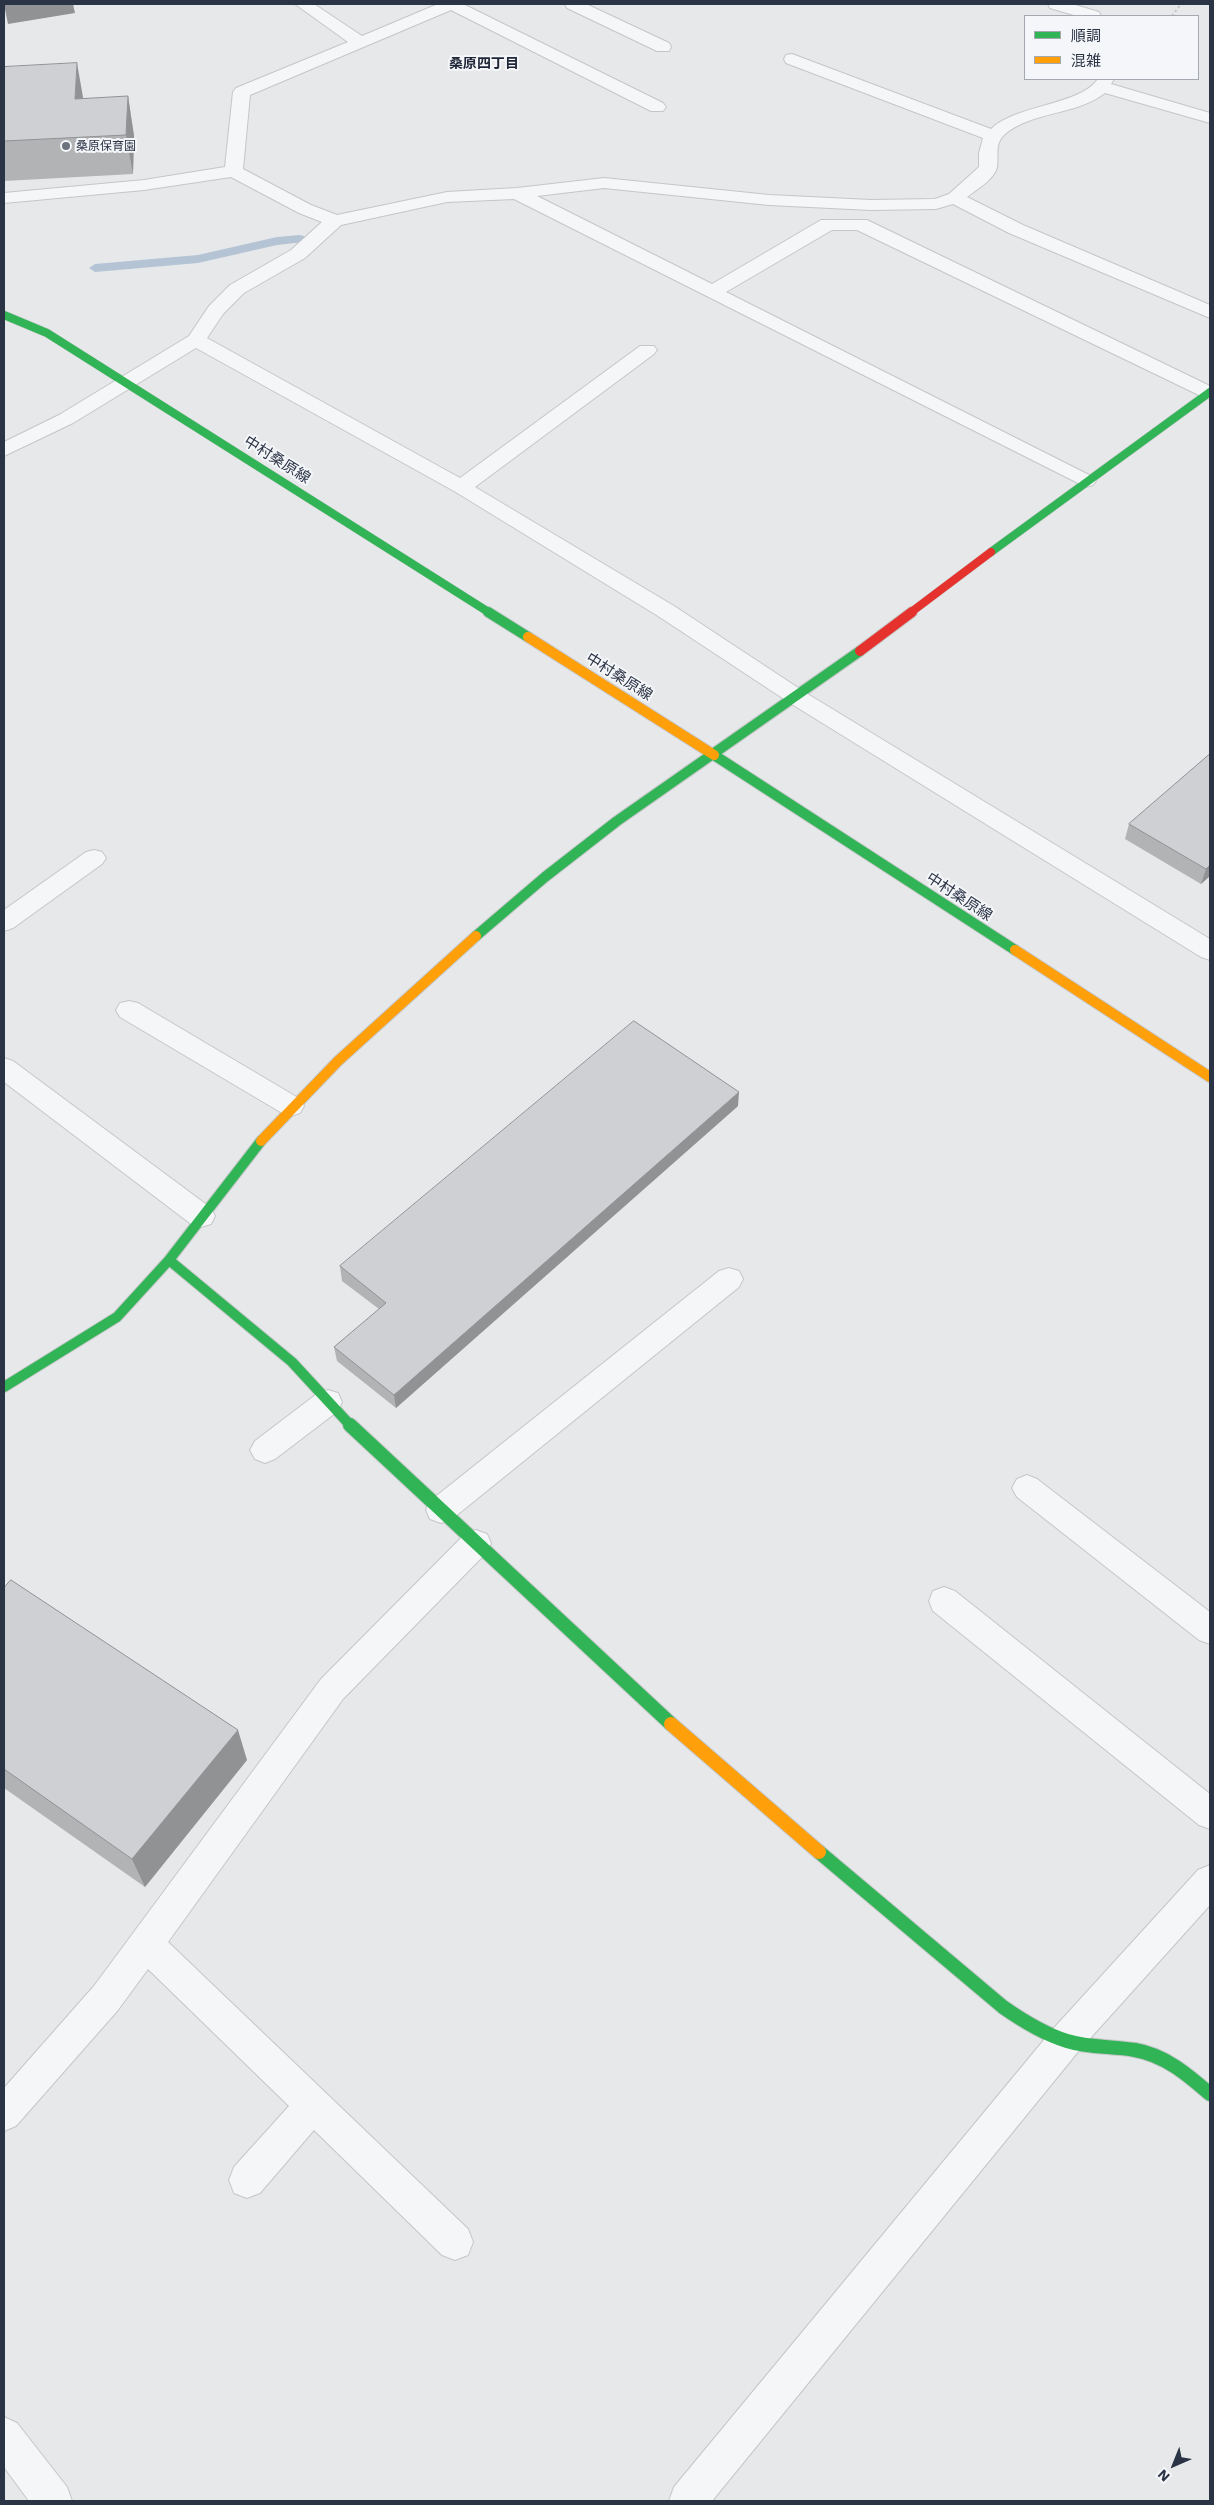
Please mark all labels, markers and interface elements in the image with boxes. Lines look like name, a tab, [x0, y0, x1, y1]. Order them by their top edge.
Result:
legend	[1024, 15, 1199, 80]
text: 順調	[1071, 27, 1101, 45]
text: 混雑	[1071, 52, 1101, 70]
district label: 桑原四丁目	[449, 56, 519, 72]
place label: 桑原保育園	[76, 139, 136, 153]
marker: 桑原保育園	[60, 140, 72, 152]
street label: 中村桑原線	[240, 432, 314, 488]
street label: 中村桑原線	[582, 649, 656, 705]
street label: 中村桑原線	[923, 869, 995, 925]
north arrow	[1149, 2440, 1199, 2490]
text: N	[1154, 2466, 1173, 2485]

